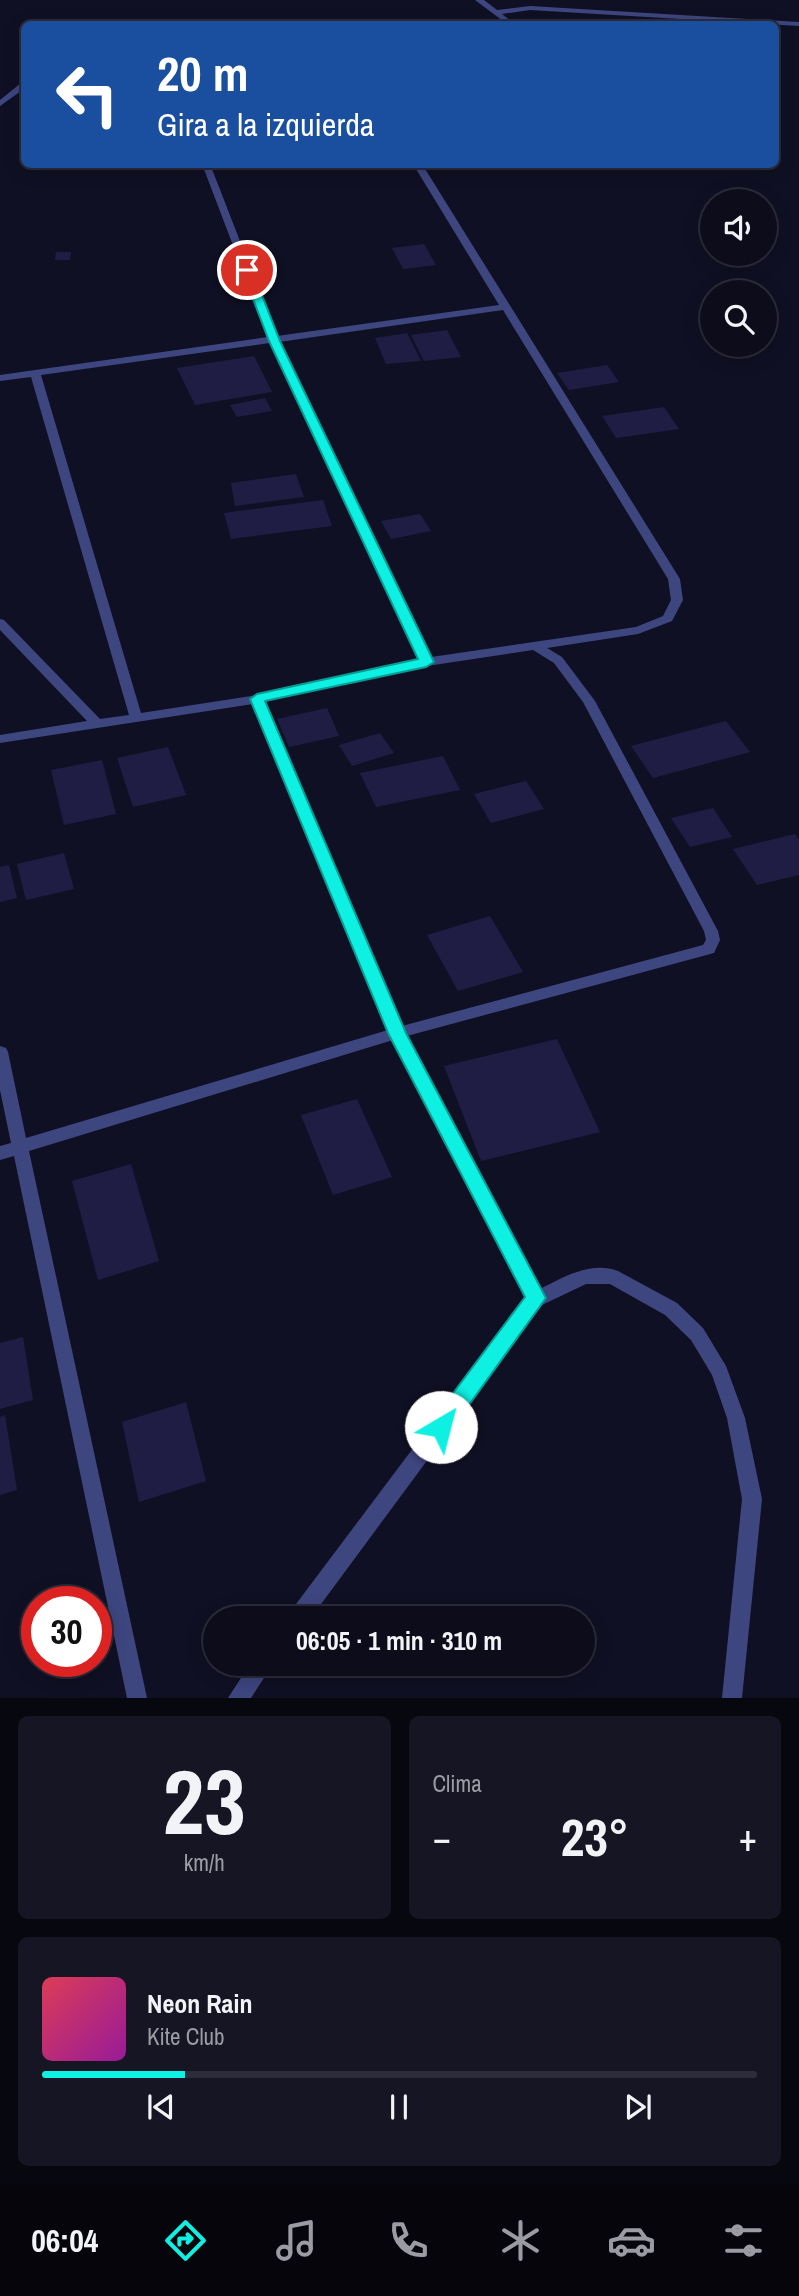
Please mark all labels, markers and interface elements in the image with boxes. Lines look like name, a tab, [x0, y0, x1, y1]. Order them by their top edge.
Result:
text: 20 m	[157, 40, 249, 106]
icon: left	[42, 49, 133, 140]
text: Gira a la izquierda	[157, 103, 374, 146]
map controls	[700, 189, 777, 357]
button: sound	[700, 189, 777, 266]
pin	[217, 240, 277, 300]
icon: arrive	[228, 251, 266, 289]
button: search	[700, 280, 777, 357]
position arrow	[404, 1390, 478, 1464]
speed limit sign: 30	[21, 1586, 112, 1677]
text: 06:05 · 1 min · 310 m	[296, 1623, 502, 1658]
text: 23	[163, 1740, 246, 1862]
text: Clima	[433, 1768, 482, 1799]
text: 23°	[561, 1802, 629, 1872]
text: −	[433, 1812, 451, 1863]
text: +	[739, 1812, 757, 1863]
text: km/h	[184, 1847, 225, 1878]
text: Neon Rain	[147, 1986, 252, 2021]
text: Kite Club	[147, 2021, 225, 2052]
icon: previous	[142, 2088, 180, 2126]
icon: pause	[380, 2088, 418, 2126]
icon: next	[619, 2088, 657, 2126]
icon: directions	[161, 2216, 210, 2265]
icon: music	[272, 2216, 321, 2265]
icon: phone	[384, 2216, 433, 2265]
icon: climate	[496, 2216, 545, 2265]
icon: car	[607, 2216, 656, 2265]
icon: filters	[719, 2216, 768, 2265]
text: 06:04	[31, 2219, 98, 2262]

